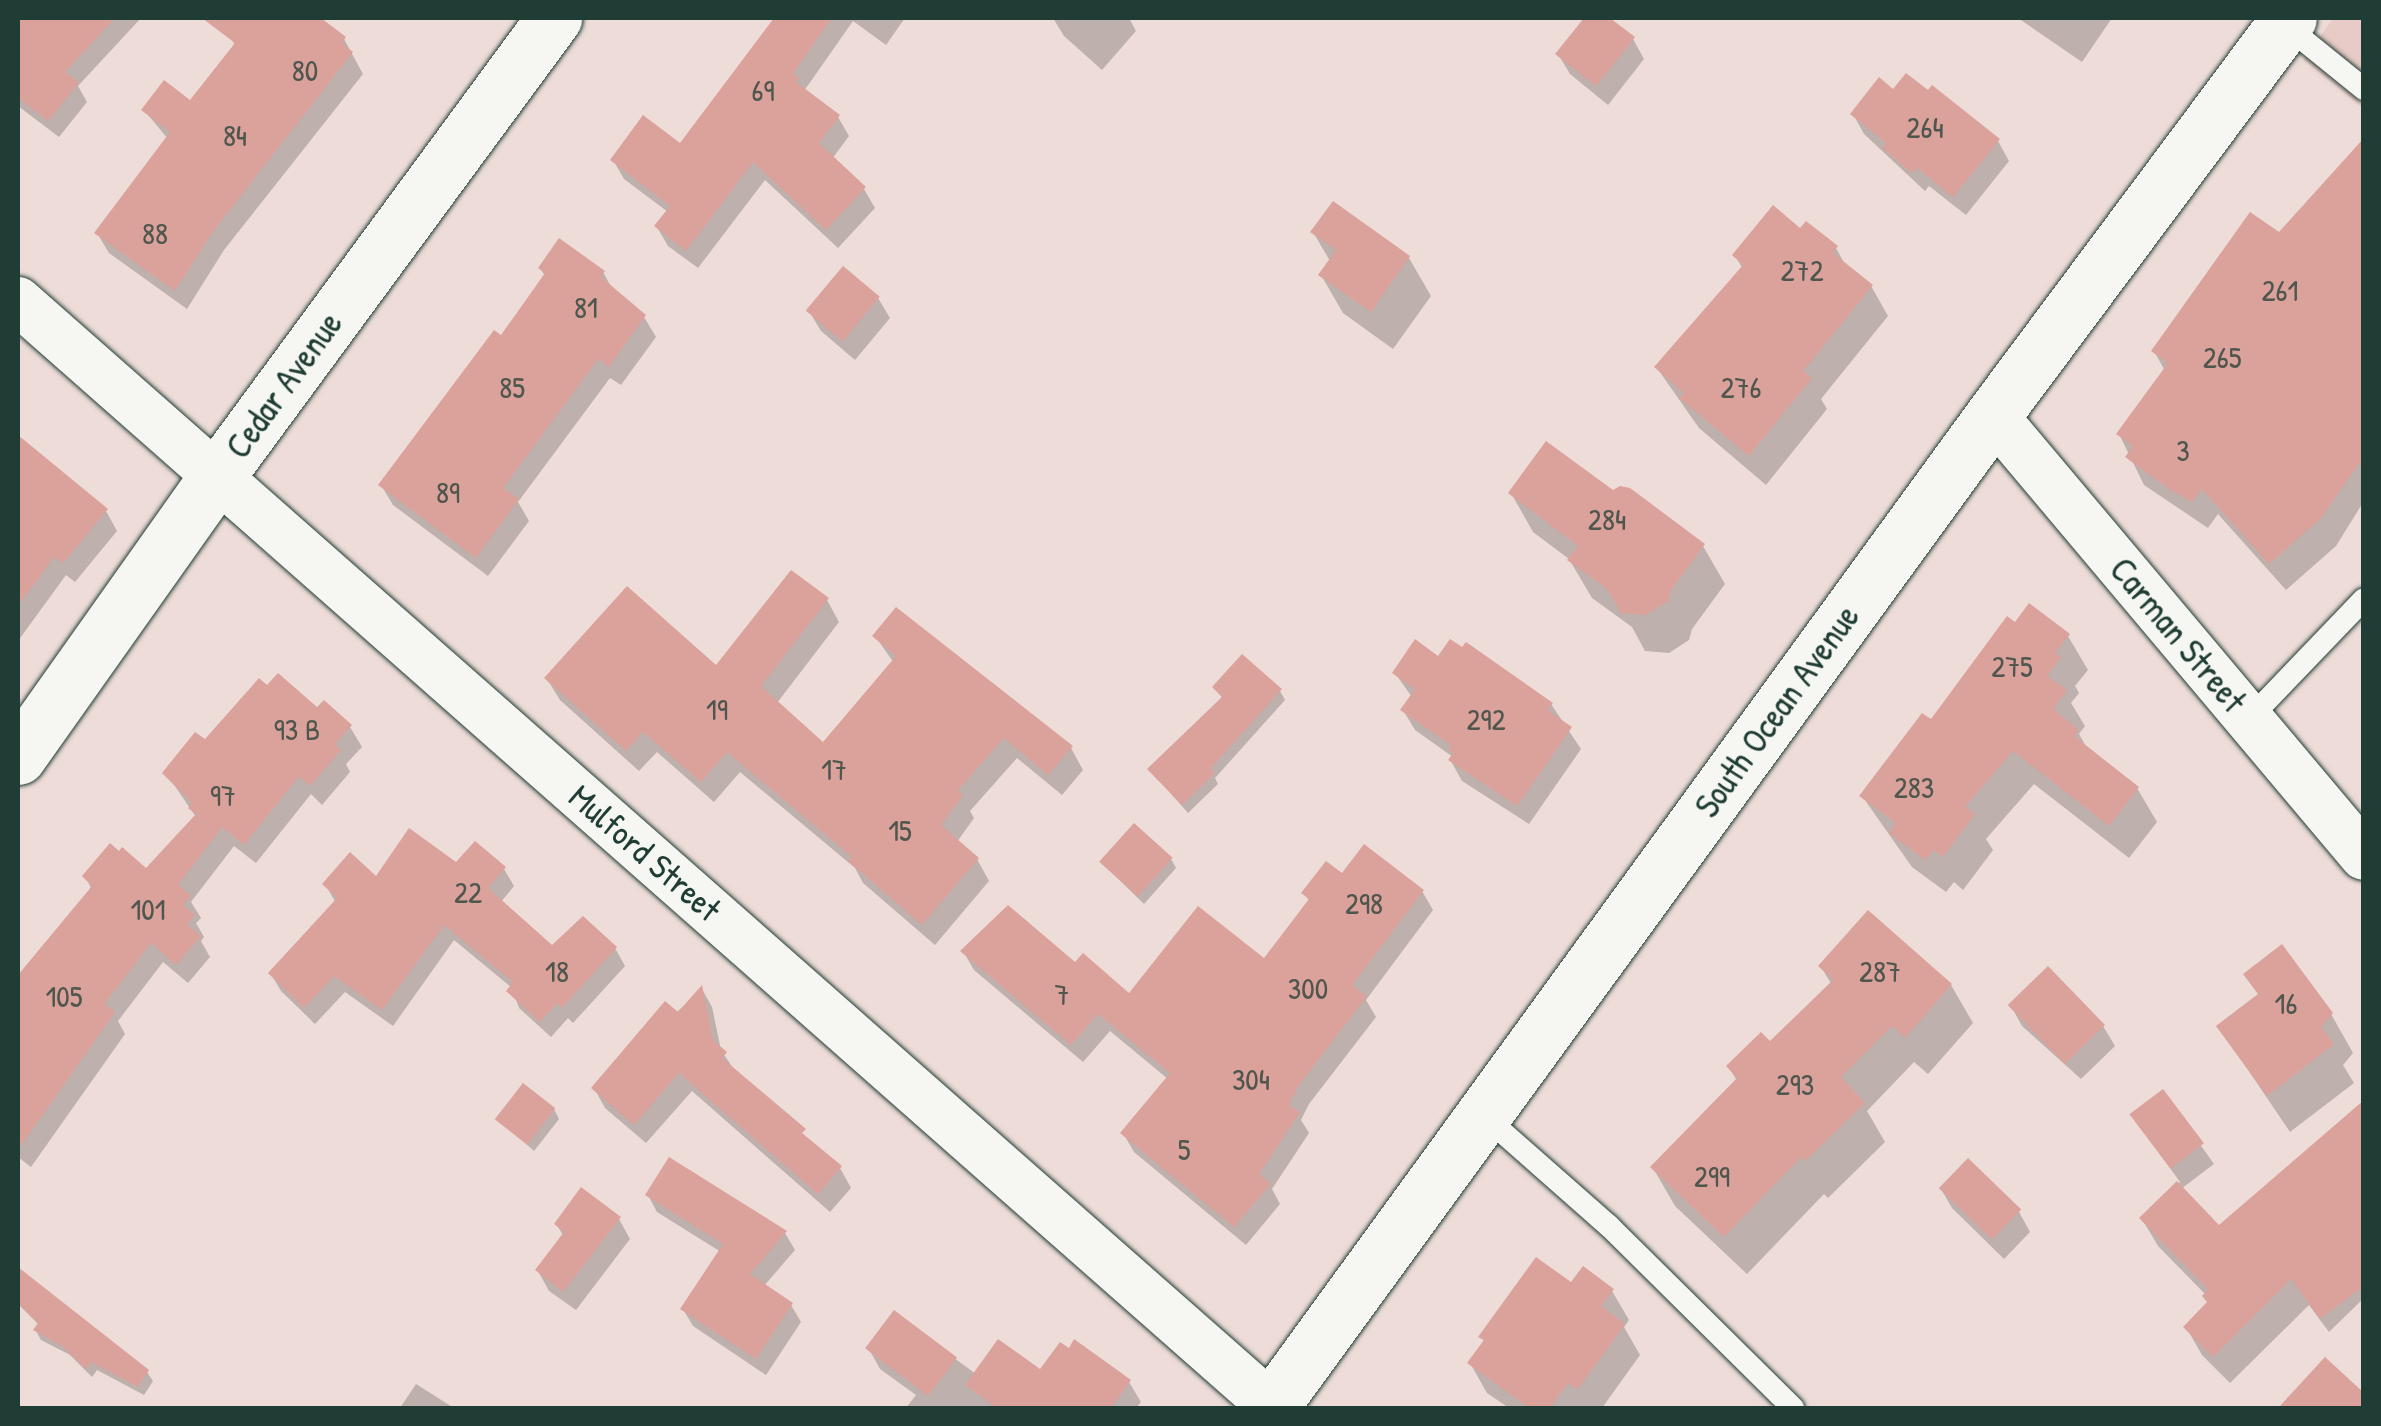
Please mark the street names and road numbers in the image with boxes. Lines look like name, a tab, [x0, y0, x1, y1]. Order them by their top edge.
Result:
street label: Cedar Avenue	[217, 304, 351, 466]
street label: Carman Street	[2101, 549, 2255, 721]
street label: South Ocean Avenue	[1686, 597, 1868, 825]
street label: Mulford Street	[560, 776, 730, 930]

